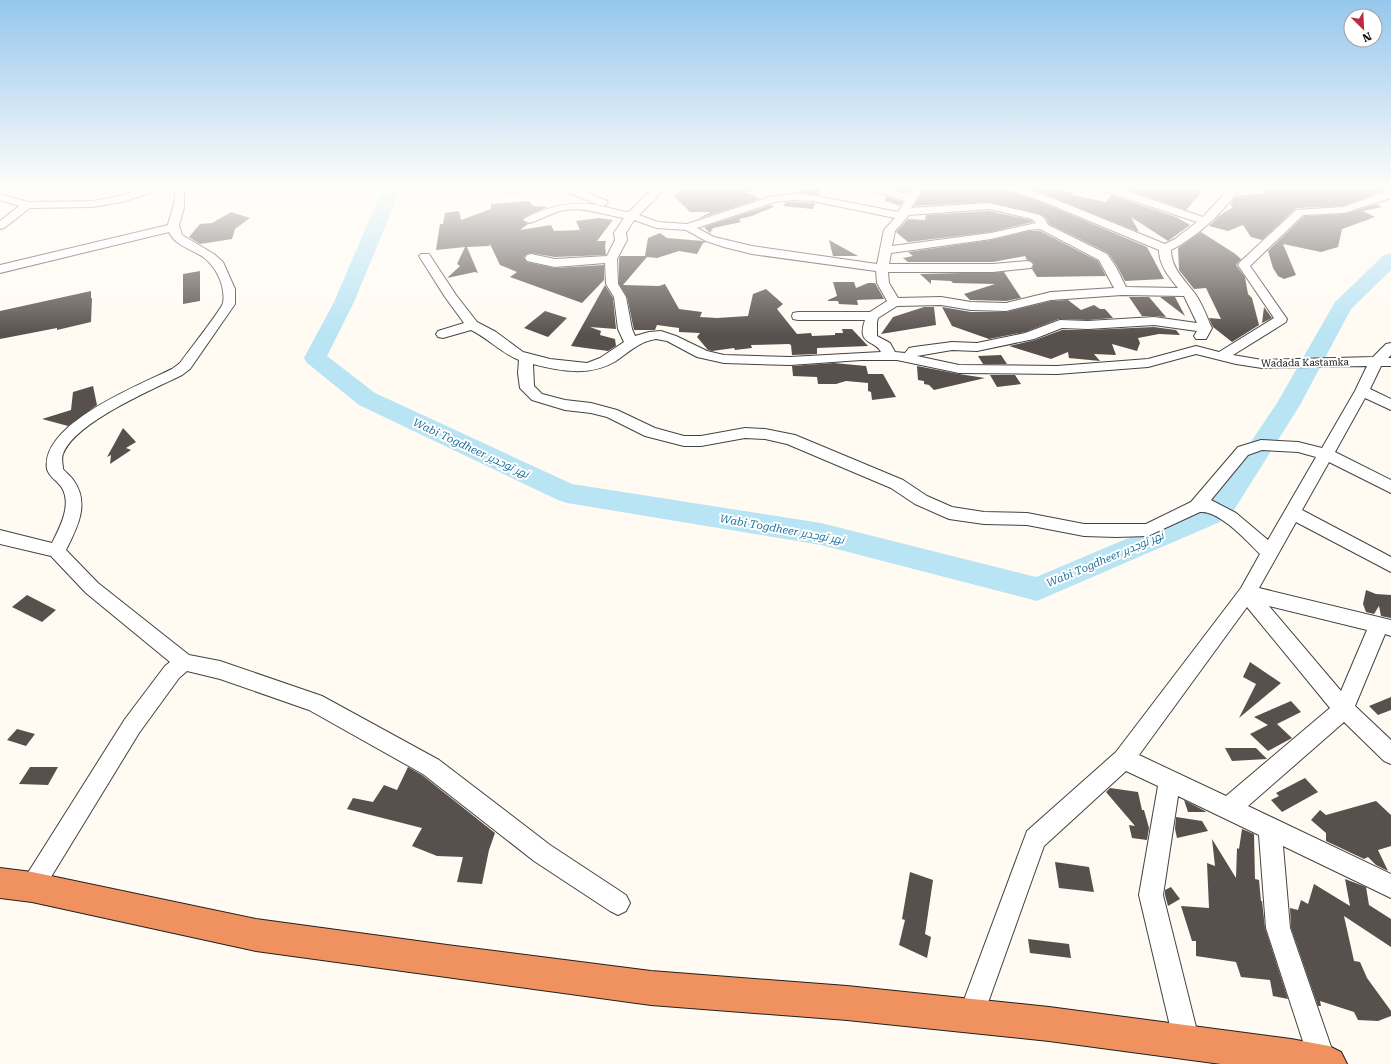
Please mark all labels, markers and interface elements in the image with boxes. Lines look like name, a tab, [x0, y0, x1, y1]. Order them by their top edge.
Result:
north arrow	[1343, 8, 1383, 48]
text: N	[1360, 29, 1373, 45]
street label: Wadada Kastamka	[1261, 356, 1350, 369]
water label: Wabi Togdheer نهر توجدير	[411, 416, 532, 481]
water label: Wabi Togdheer نهر توجدير	[719, 512, 846, 547]
water label: Wabi Togdheer نهر توجدير	[1045, 528, 1167, 590]

